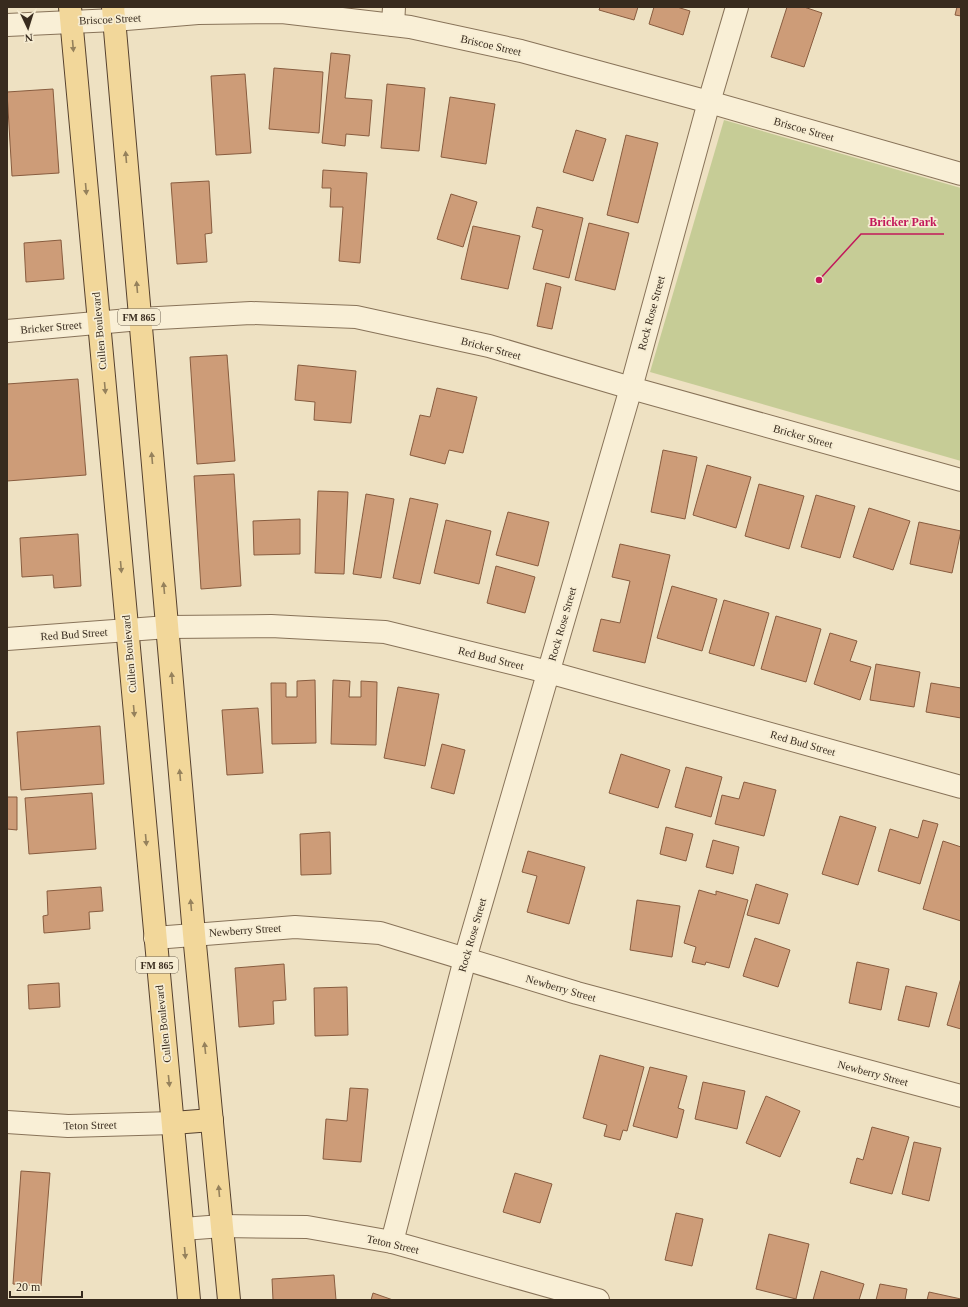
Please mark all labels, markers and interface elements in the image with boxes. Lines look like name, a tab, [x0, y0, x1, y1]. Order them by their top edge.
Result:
north arrow	[8, 8, 48, 48]
street label: Briscoe Street	[79, 11, 141, 27]
text: N	[24, 32, 33, 44]
street label: Briscoe Street	[459, 32, 523, 58]
one-way arrow	[70, 40, 77, 52]
street label: Briscoe Street	[773, 115, 835, 143]
one-way arrow	[122, 151, 129, 164]
one-way arrow	[83, 183, 90, 195]
callout: Bricker Park	[861, 210, 944, 234]
text: Bricker Park	[869, 215, 937, 229]
street label: Rock Rose Street	[635, 275, 667, 351]
one-way arrow	[133, 281, 140, 293]
street label: Cullen Boulevard	[90, 291, 108, 370]
road number: FM 865	[118, 309, 160, 325]
street label: Bricker Street	[20, 318, 82, 336]
street label: Bricker Street	[460, 334, 522, 362]
one-way arrow	[101, 382, 108, 394]
street label: Bricker Street	[772, 422, 834, 450]
one-way arrow	[149, 452, 156, 464]
one-way arrow	[117, 561, 124, 573]
one-way arrow	[161, 582, 168, 594]
street label: Rock Rose Street	[546, 586, 578, 662]
street label: Cullen Boulevard	[120, 614, 138, 693]
street label: Red Bud Street	[40, 626, 108, 642]
street label: Red Bud Street	[457, 644, 525, 672]
one-way arrow	[169, 672, 176, 684]
one-way arrow	[131, 705, 137, 717]
street label: Red Bud Street	[769, 728, 837, 758]
one-way arrow	[177, 769, 184, 781]
one-way arrow	[142, 834, 149, 846]
street label: Rock Rose Street	[456, 897, 488, 973]
one-way arrow	[188, 899, 195, 911]
street label: Newberry Street	[208, 921, 282, 939]
road number: FM 865	[136, 957, 178, 973]
street label: Newberry Street	[525, 972, 597, 1004]
street label: Cullen Boulevard	[153, 984, 173, 1063]
one-way arrow	[202, 1042, 209, 1054]
street label: Newberry Street	[836, 1058, 910, 1088]
one-way arrow	[166, 1075, 172, 1087]
street label: Teton Street	[63, 1119, 117, 1131]
one-way arrow	[215, 1185, 222, 1197]
street label: Teton Street	[366, 1232, 420, 1256]
one-way arrow	[181, 1247, 188, 1259]
scale bar	[10, 1273, 82, 1299]
text: 20 m	[16, 1280, 41, 1294]

